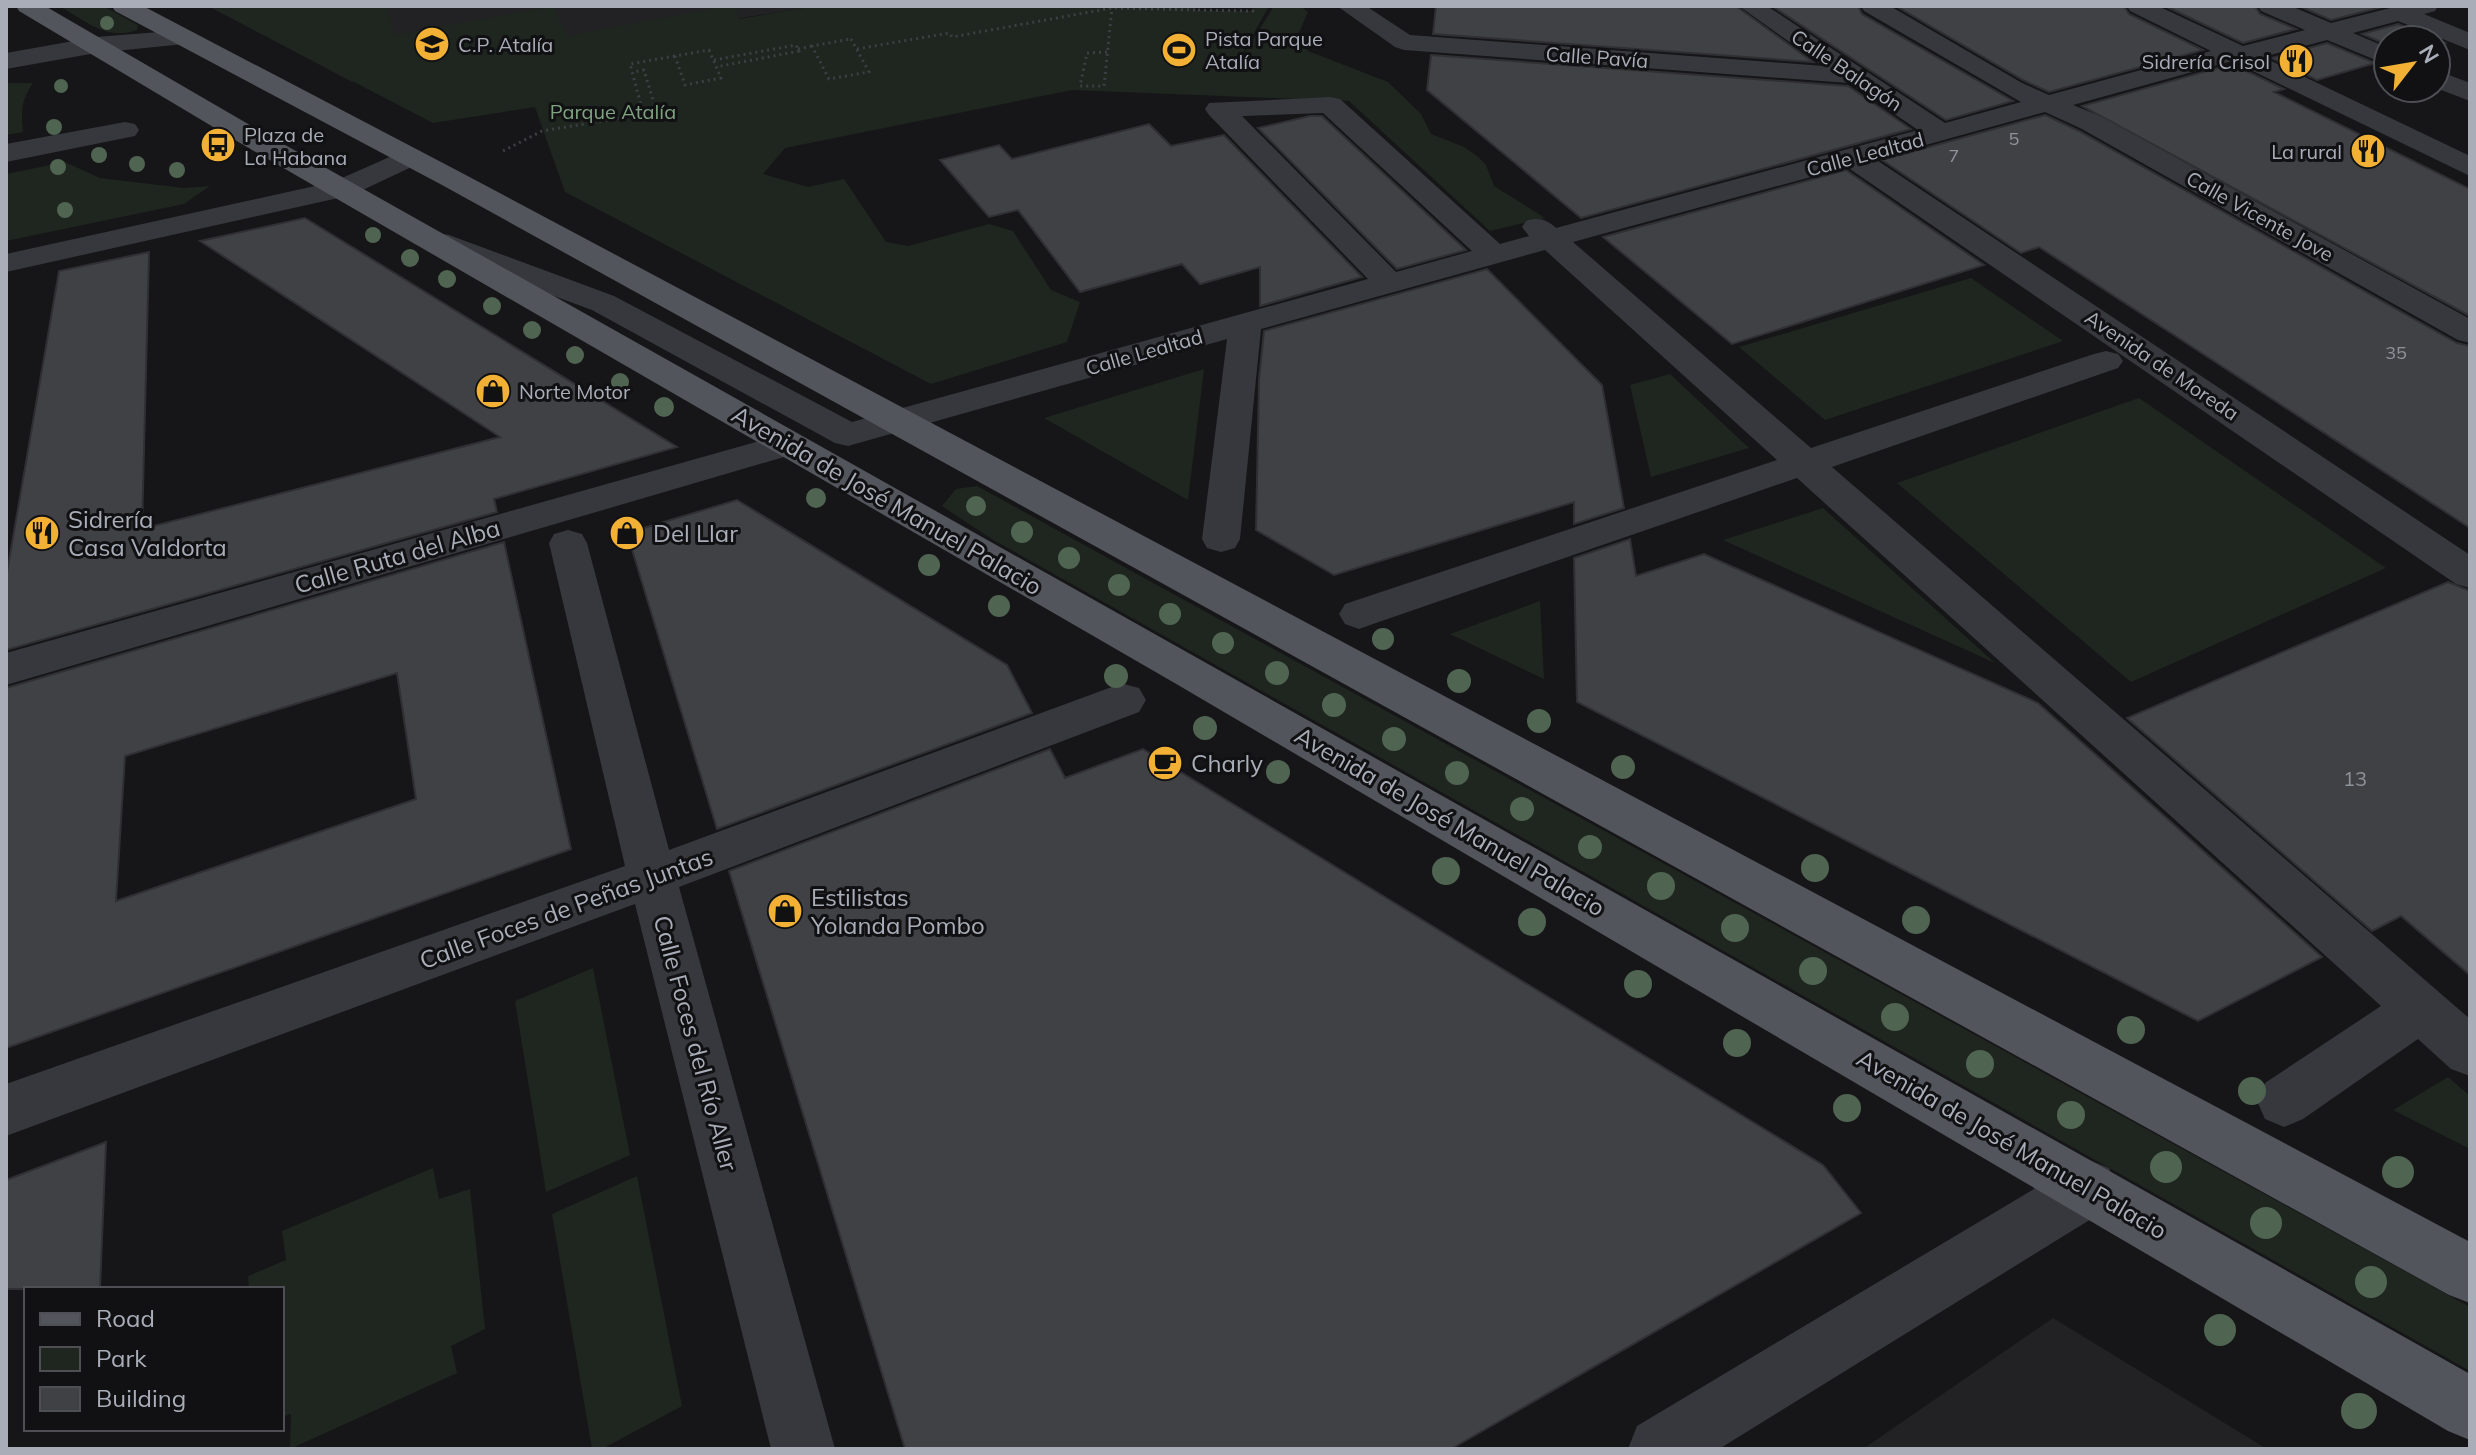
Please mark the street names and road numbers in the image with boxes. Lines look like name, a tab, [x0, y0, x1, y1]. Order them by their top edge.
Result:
street label: Calle Balagón	[1787, 24, 1907, 116]
street label: Calle Pavía	[1545, 41, 1649, 73]
street label: Calle Lealtad	[1804, 126, 1926, 182]
street label: Calle Vicente Jove	[2182, 165, 2338, 267]
street label: Avenida de Moreda	[2080, 304, 2244, 426]
street label: Calle Lealtad	[1083, 323, 1205, 381]
street label: Avenida de José Manuel Palacio	[727, 399, 1047, 601]
street label: Calle Ruta del Alba	[291, 512, 503, 600]
street label: Avenida de José Manuel Palacio	[1290, 720, 1610, 922]
street label: Calle Foces de Peñas Juntas	[415, 841, 717, 975]
street label: Calle Foces del Río Aller	[647, 912, 745, 1174]
street label: Avenida de José Manuel Palacio	[1852, 1043, 2172, 1245]

